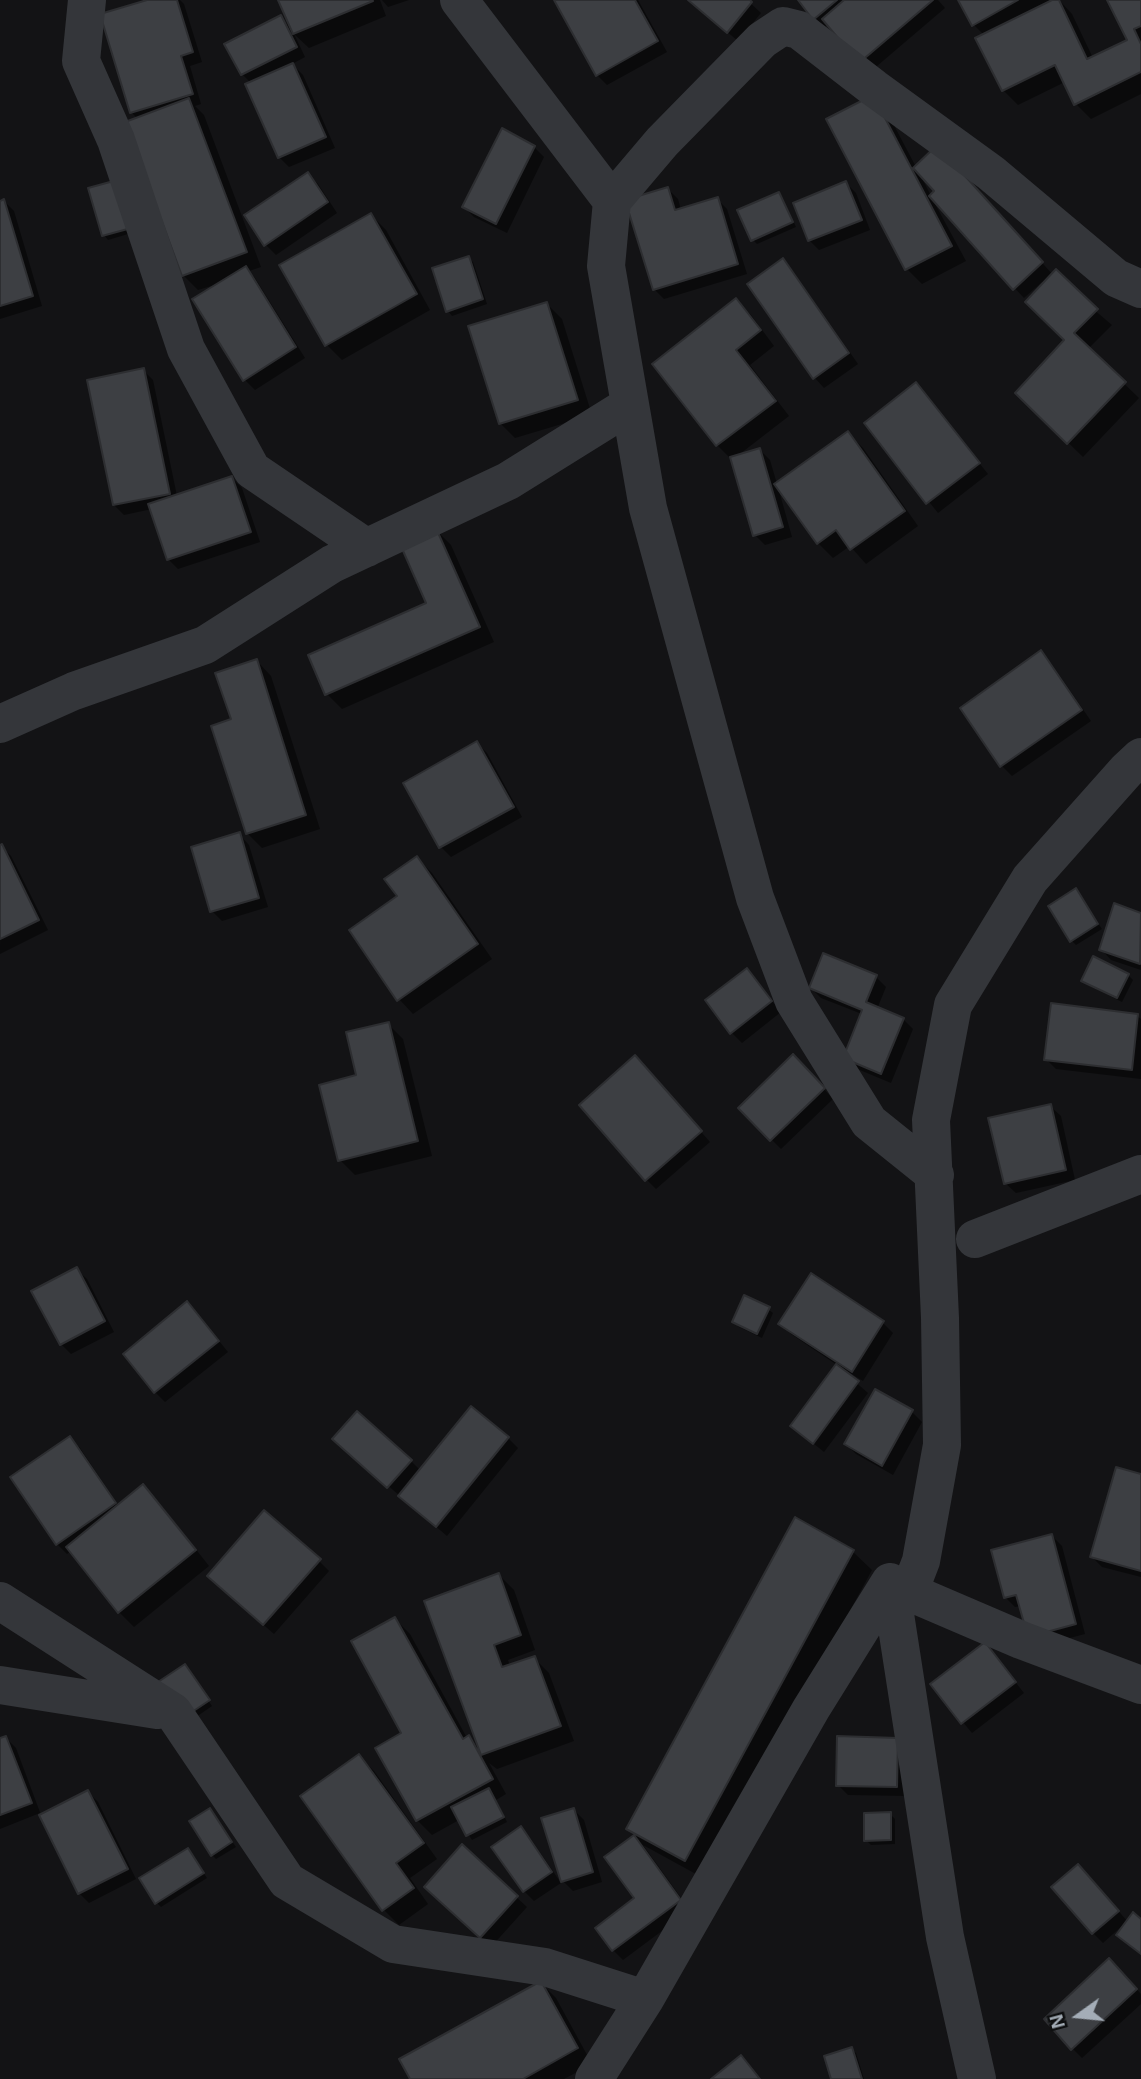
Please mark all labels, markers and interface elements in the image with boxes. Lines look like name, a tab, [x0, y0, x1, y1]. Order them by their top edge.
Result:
north arrow	[1043, 1981, 1113, 2051]
text: N	[1045, 2012, 1069, 2031]

